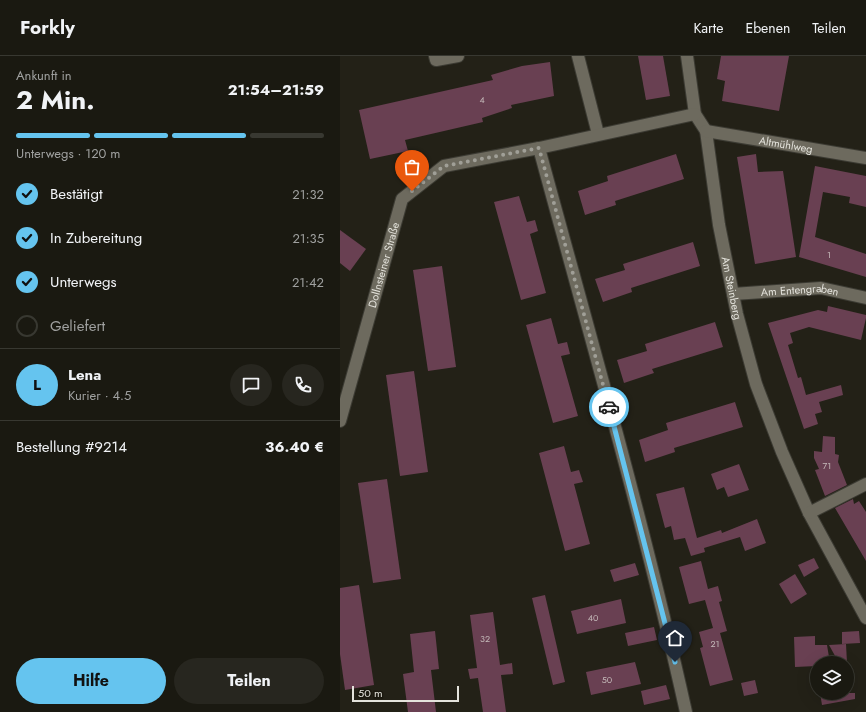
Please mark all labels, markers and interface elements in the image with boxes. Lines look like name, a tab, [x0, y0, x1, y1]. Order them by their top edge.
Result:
text: Forkly	[20, 14, 75, 41]
text: Karte	[693, 18, 723, 38]
text: Ebenen	[745, 18, 790, 38]
text: Teilen	[812, 18, 846, 38]
text: Ankunft in	[16, 66, 72, 85]
text: 21:54–21:59	[228, 79, 324, 101]
text: 2 Min.	[16, 81, 95, 119]
house number: 4	[479, 93, 485, 106]
street label: Altmühlweg	[758, 132, 814, 157]
text: Unterwegs · 120 m	[16, 144, 120, 163]
pin	[395, 150, 429, 191]
icon: bag	[401, 156, 423, 178]
icon: check	[16, 183, 38, 205]
text: Bestätigt	[50, 183, 103, 205]
text: 21:32	[292, 185, 324, 204]
street label: Dollnsteiner Straße	[364, 220, 403, 310]
icon: check	[16, 227, 38, 249]
text: In Zubereitung	[50, 227, 142, 249]
text: 21:35	[292, 229, 324, 248]
house number: 1	[827, 248, 831, 261]
street label: Am Steinberg	[718, 255, 746, 321]
icon: check	[16, 271, 38, 293]
text: Unterwegs	[50, 271, 116, 293]
text: 21:42	[292, 273, 324, 292]
street label: Am Entengraben	[760, 280, 840, 300]
text: Geliefert	[50, 315, 105, 337]
text: Lena	[68, 364, 101, 386]
button: chat	[230, 364, 272, 406]
button: phone	[282, 364, 324, 406]
text: L	[33, 374, 41, 396]
text: Kurier · 4.5	[68, 386, 131, 405]
courier	[589, 387, 629, 427]
icon: car	[598, 396, 620, 418]
text: Bestellung #9214	[16, 436, 127, 458]
text: 36.40 €	[265, 436, 324, 458]
house number: 71	[823, 459, 831, 472]
house number: 40	[588, 611, 599, 624]
pin	[658, 621, 692, 662]
icon: home	[664, 627, 686, 649]
house number: 32	[480, 632, 490, 645]
house number: 21	[710, 637, 720, 650]
map controls	[810, 656, 854, 700]
button: layers	[810, 656, 854, 700]
button: Hilfe	[16, 658, 166, 704]
button: Teilen	[174, 658, 324, 704]
house number: 50	[602, 673, 613, 686]
scale bar	[352, 684, 459, 703]
text: 50 m	[358, 685, 383, 701]

